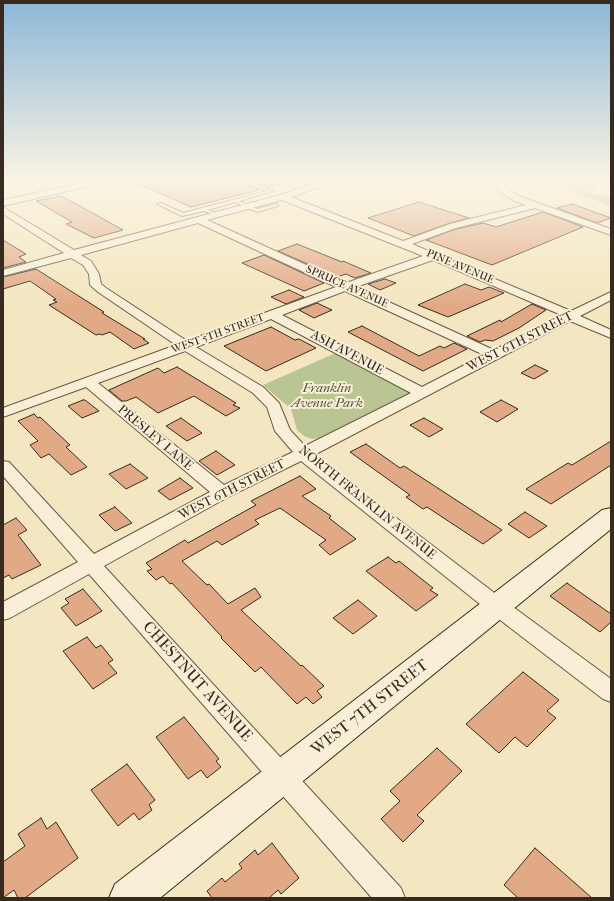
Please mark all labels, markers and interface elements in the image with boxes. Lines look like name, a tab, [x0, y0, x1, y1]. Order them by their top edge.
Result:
street label: PINE AVENUE	[424, 247, 496, 287]
street label: SPRUCE AVENUE	[304, 263, 390, 311]
street label: WEST 6TH STREET	[464, 308, 576, 376]
street label: WEST 5TH STREET	[170, 311, 266, 357]
street label: ASH AVENUE	[308, 327, 386, 379]
park label: Franklin Avenue Park	[291, 381, 363, 412]
street label: PRESLEY LANE	[114, 402, 196, 474]
street label: NORTH FRANKLIN AVENUE	[295, 443, 439, 563]
street label: WEST 6TH STREET	[176, 456, 288, 524]
street label: CHESTNUT AVENUE	[138, 618, 256, 746]
street label: WEST 7TH STREET	[308, 656, 432, 760]

